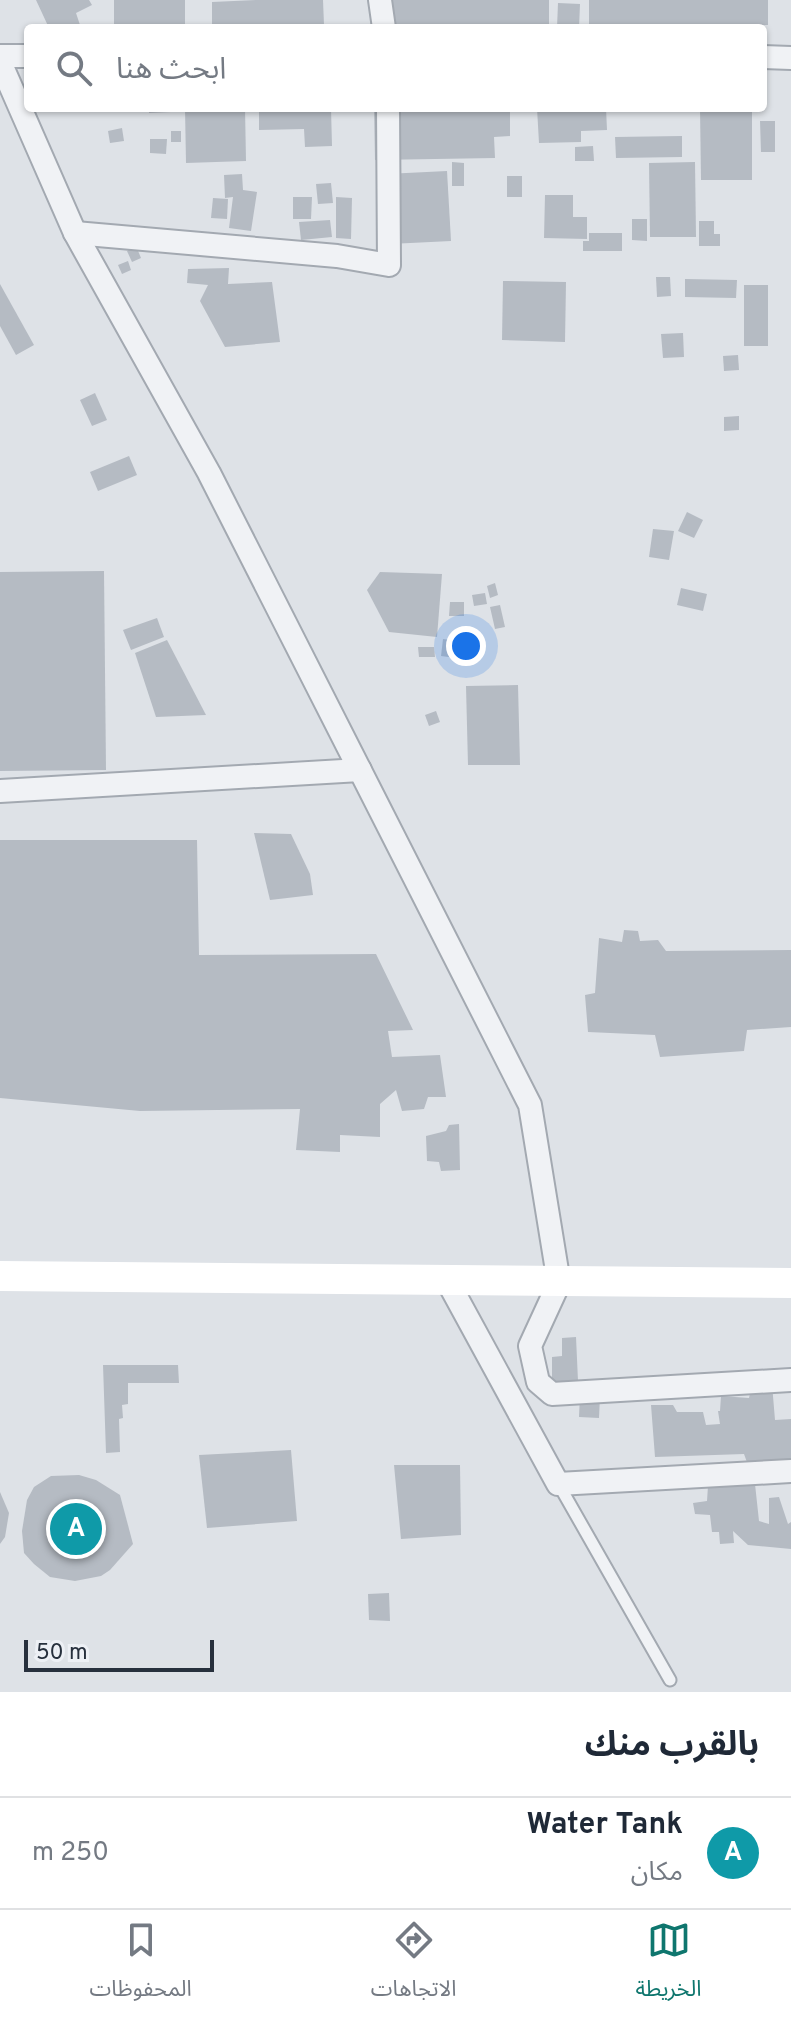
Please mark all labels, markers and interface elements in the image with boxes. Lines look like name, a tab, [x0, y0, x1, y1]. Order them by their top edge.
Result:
search box	[24, 24, 767, 112]
icon: search	[52, 46, 96, 90]
text: ابحث هنا	[116, 52, 226, 89]
your location	[446, 626, 486, 666]
pin: A	[50, 1499, 102, 1559]
scale bar	[24, 1636, 214, 1672]
text: 50 m	[36, 1640, 88, 1667]
text: بالقرب منك	[585, 1725, 759, 1768]
text: Water Tank	[527, 1807, 683, 1844]
text: 250 m	[32, 1837, 109, 1870]
text: A	[724, 1837, 742, 1870]
text: مكان	[631, 1857, 683, 1890]
tab: المحفوظات	[90, 1918, 192, 2012]
tab: الاتجاهات	[371, 1918, 457, 2012]
tab: الخريطة	[636, 1918, 702, 2012]

